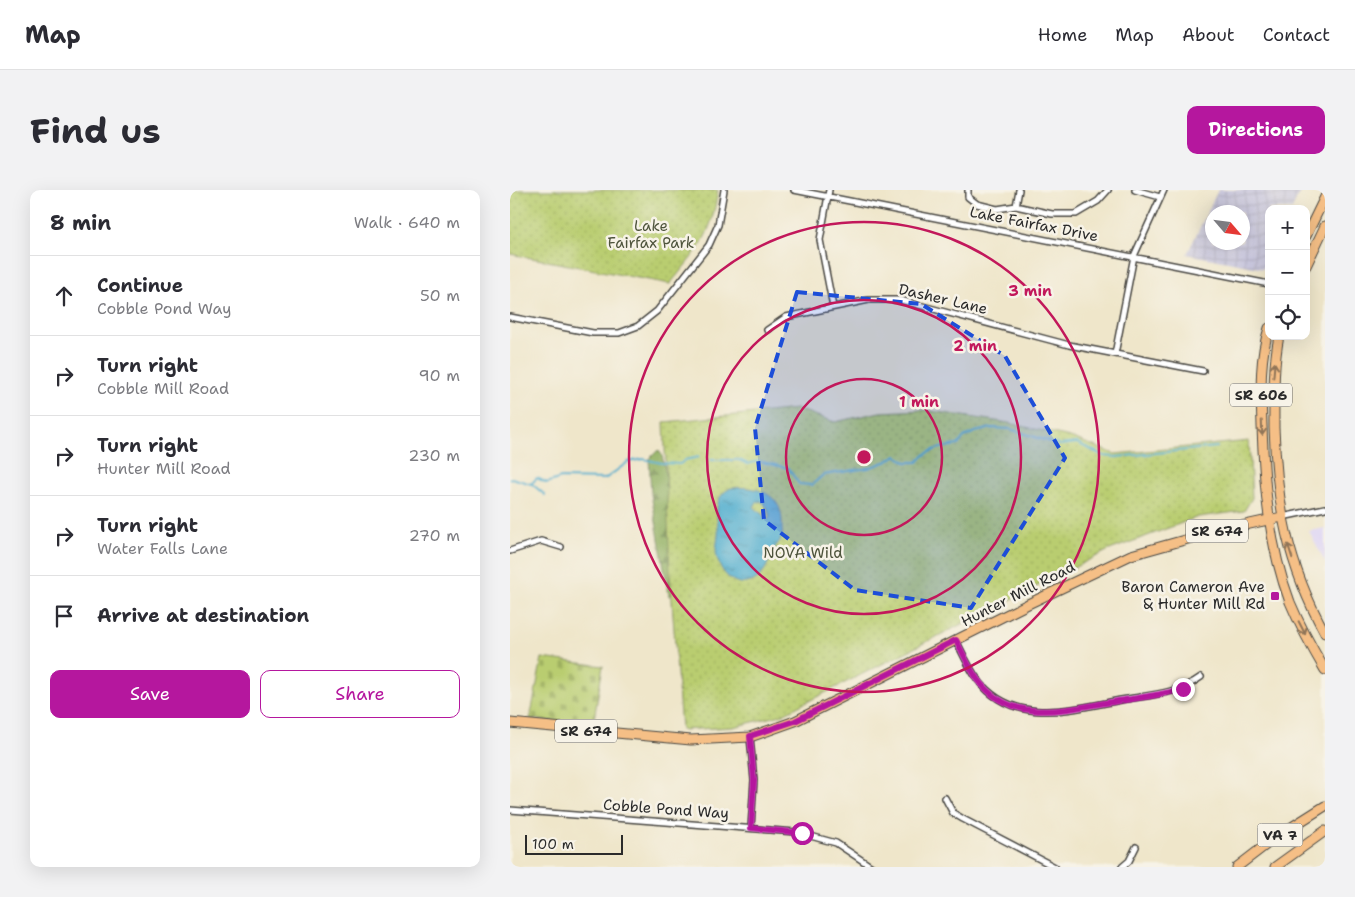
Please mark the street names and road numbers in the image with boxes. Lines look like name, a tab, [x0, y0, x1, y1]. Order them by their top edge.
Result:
street label: Lake Fairfax Drive	[968, 202, 1100, 246]
street label: Dasher Lane	[897, 279, 989, 319]
road number: SR 606	[1230, 384, 1292, 406]
road number: SR 674	[1186, 520, 1248, 542]
street label: Hunter Mill Road	[958, 556, 1079, 631]
road number: SR 674	[555, 720, 617, 742]
street label: Cobble Pond Way	[602, 795, 730, 823]
road number: VA 7	[1258, 824, 1302, 846]

